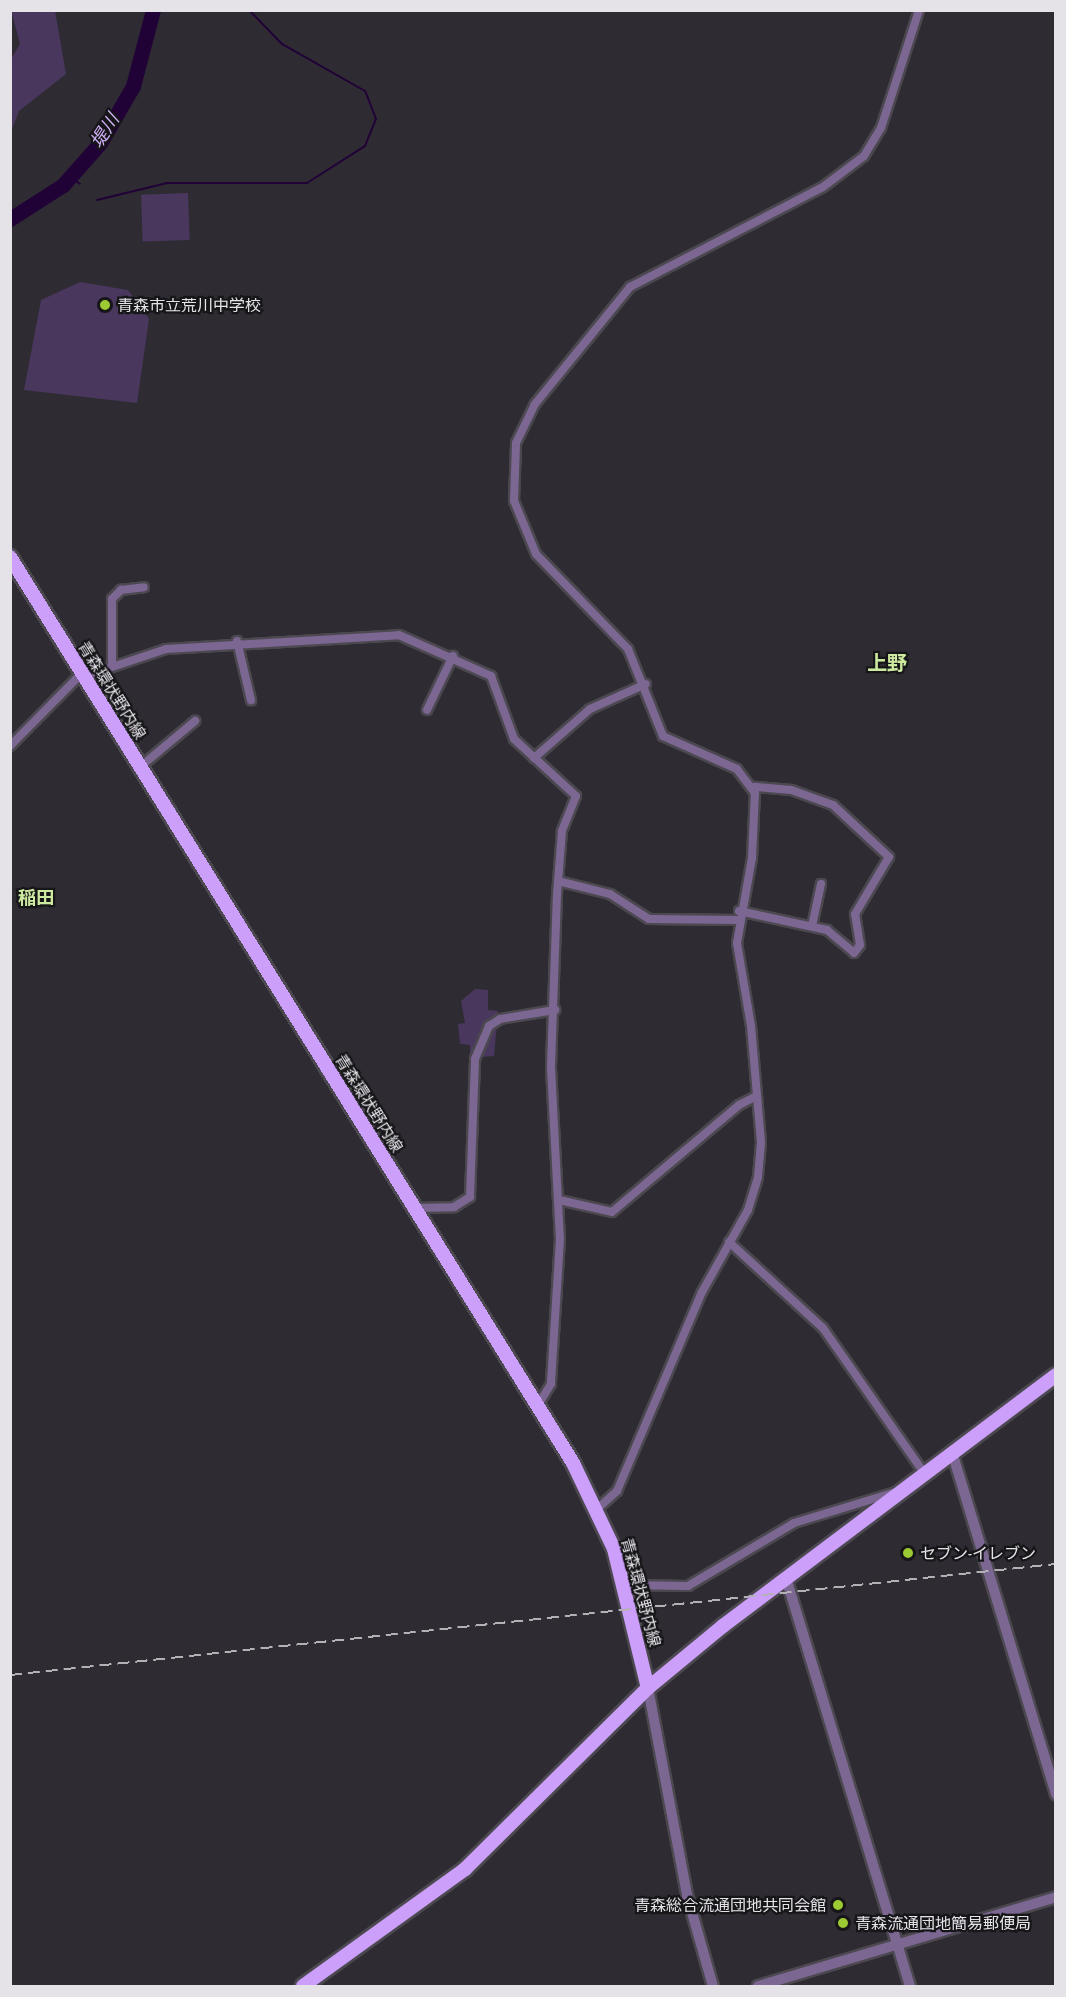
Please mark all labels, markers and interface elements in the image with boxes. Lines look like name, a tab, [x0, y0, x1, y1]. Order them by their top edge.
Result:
water label: 堤川	[86, 110, 124, 152]
place label: 青森市立荒川中学校	[117, 295, 261, 315]
marker: 青森市立荒川中学校	[98, 298, 112, 312]
street label: 青森環状野内線	[74, 637, 150, 743]
district label: 上野	[867, 650, 907, 674]
district label: 稲田	[18, 887, 54, 909]
street label: 青森環状野内線	[331, 1050, 407, 1156]
street label: 青森環状野内線	[617, 1535, 665, 1649]
place label: セブン-イレブン	[920, 1543, 1036, 1563]
marker: セブン-イレブン	[901, 1546, 915, 1560]
place label: 青森総合流通団地共同会館	[634, 1895, 826, 1915]
marker: 青森総合流通団地共同会館	[831, 1898, 845, 1912]
place label: 青森流通団地簡易郵便局	[855, 1913, 1031, 1933]
marker: 青森流通団地簡易郵便局	[836, 1916, 850, 1930]

